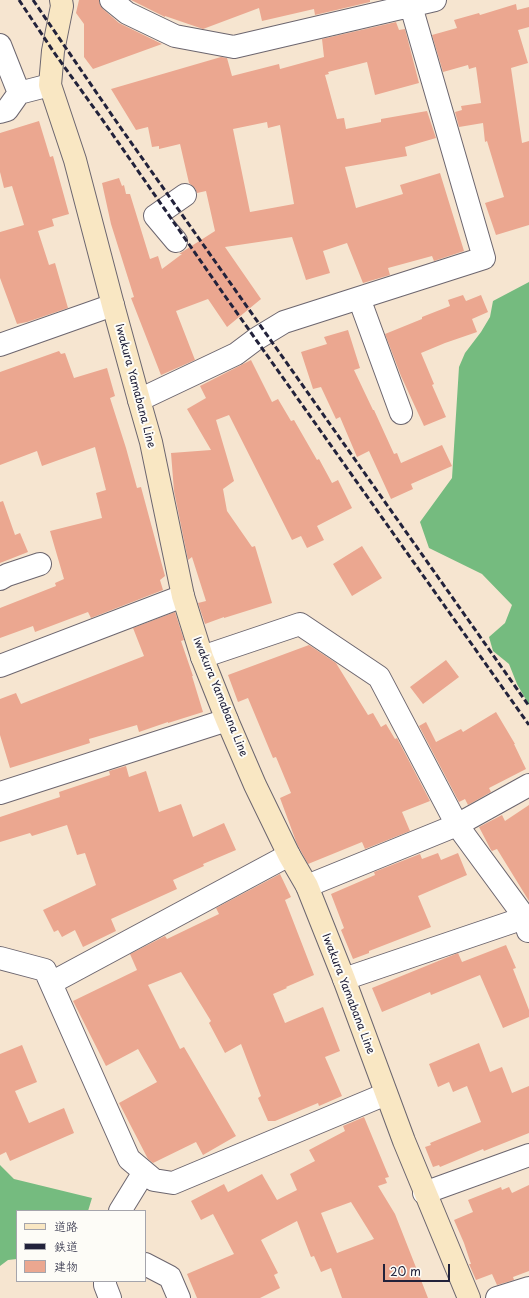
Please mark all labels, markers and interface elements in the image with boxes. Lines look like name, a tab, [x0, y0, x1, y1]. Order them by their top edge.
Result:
street label: Iwakura Yamabana Line	[112, 322, 158, 450]
street label: Iwakura Yamabana Line	[190, 635, 250, 759]
street label: Iwakura Yamabana Line	[319, 932, 377, 1056]
legend	[16, 1210, 146, 1282]
text: 道路	[54, 1217, 78, 1235]
text: 鉄道	[54, 1237, 78, 1255]
scale bar	[385, 1256, 452, 1282]
text: 建物	[54, 1257, 78, 1275]
text: 20 m	[390, 1262, 421, 1280]

